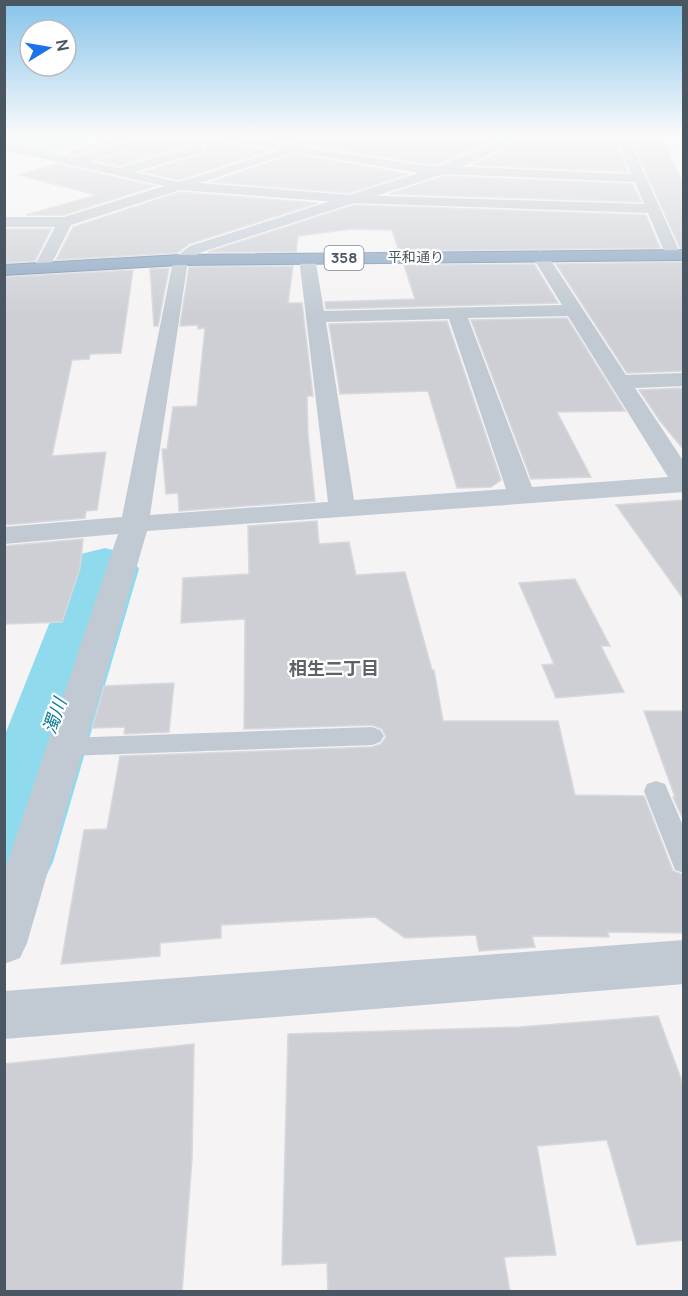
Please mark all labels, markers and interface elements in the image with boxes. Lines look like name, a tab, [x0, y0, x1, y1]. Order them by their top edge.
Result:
north arrow	[18, 18, 78, 78]
text: N	[51, 37, 75, 53]
road number: 358	[324, 246, 364, 270]
street label: 平和通り	[388, 247, 444, 266]
district label: 相生二丁目	[289, 656, 379, 680]
water label: 濁川	[37, 693, 72, 737]

